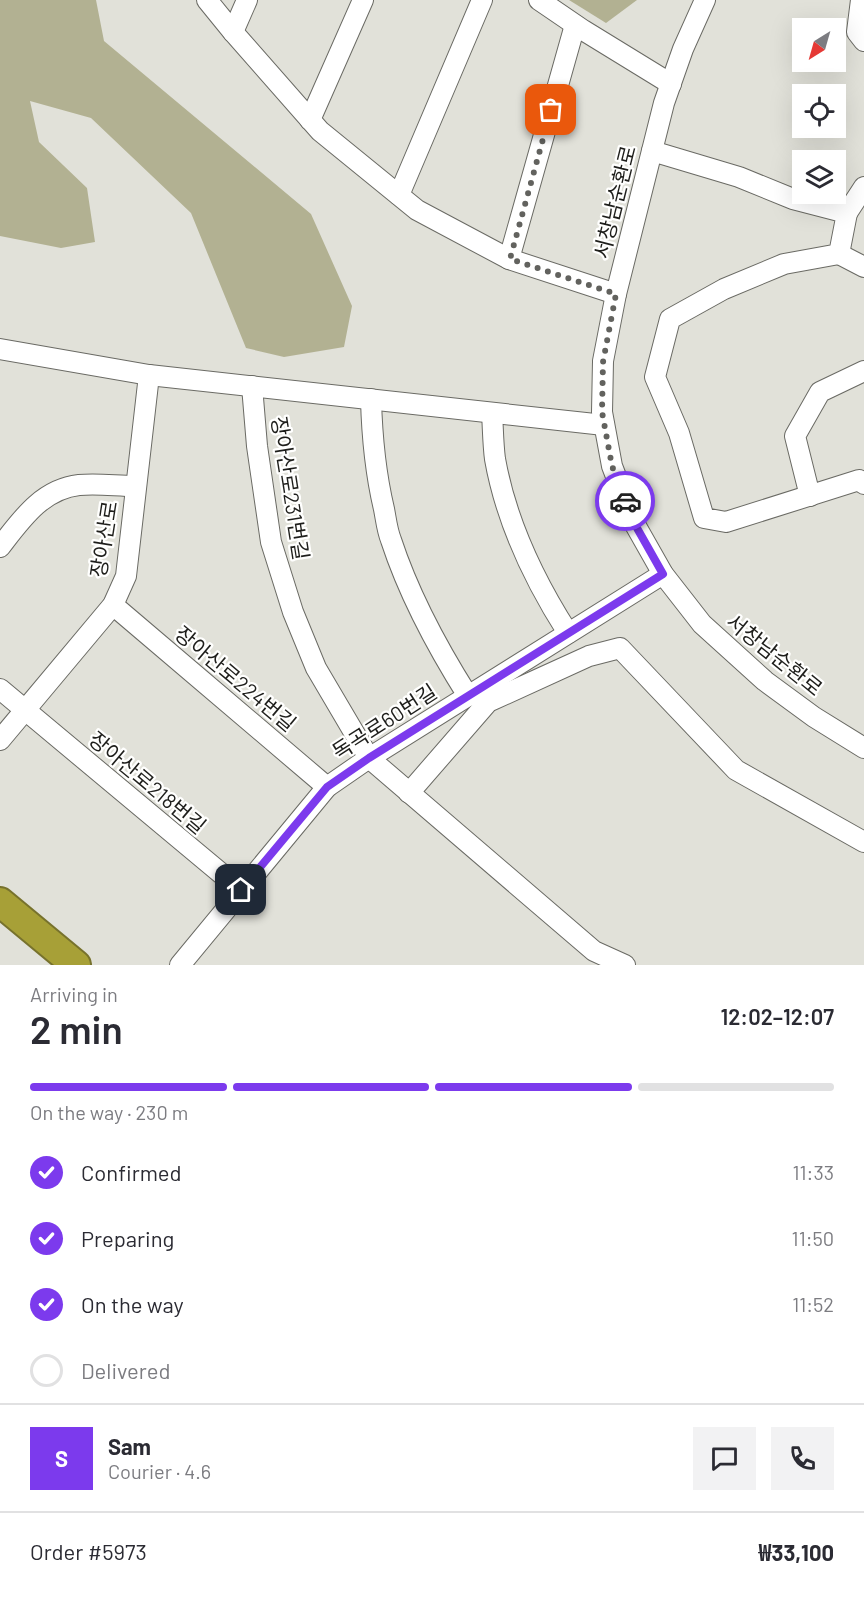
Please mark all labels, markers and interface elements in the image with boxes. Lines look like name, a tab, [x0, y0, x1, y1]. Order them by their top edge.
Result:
north arrow	[792, 18, 846, 72]
map controls	[792, 18, 846, 204]
pin	[525, 84, 576, 135]
button: locate	[792, 84, 846, 138]
icon: bag	[534, 93, 567, 126]
street label: 서창남순환로	[588, 143, 640, 261]
button: layers	[792, 150, 846, 204]
street label: 장아산로231번길	[267, 414, 315, 562]
courier	[595, 471, 655, 531]
icon: car	[609, 485, 642, 518]
street label: 장아산로	[85, 499, 121, 579]
street label: 서창남순환로	[722, 608, 828, 700]
street label: 장아산로224번길	[171, 620, 301, 736]
street label: 독곡로60번길	[327, 678, 441, 764]
street label: 장아산로218번길	[84, 726, 212, 838]
pin	[215, 864, 266, 915]
icon: home	[224, 873, 257, 906]
text: Arriving in	[30, 982, 118, 1006]
text: 12:02–12:07	[720, 1003, 834, 1029]
text: 2 min	[30, 1005, 123, 1052]
text: On the way · 230 m	[30, 1100, 188, 1124]
icon: check	[30, 1156, 63, 1189]
text: Confirmed	[81, 1159, 181, 1185]
text: 11:33	[793, 1160, 834, 1184]
icon: check	[30, 1222, 63, 1255]
text: Preparing	[81, 1225, 174, 1251]
text: 11:50	[792, 1226, 834, 1250]
icon: check	[30, 1288, 63, 1321]
text: On the way	[81, 1291, 184, 1317]
text: 11:52	[792, 1292, 834, 1316]
text: Delivered	[81, 1357, 170, 1383]
button: chat	[693, 1427, 756, 1490]
button: phone	[771, 1427, 834, 1490]
text: Sam	[108, 1433, 151, 1459]
text: S	[55, 1445, 68, 1471]
text: Courier · 4.6	[108, 1459, 211, 1483]
text: Order #5973	[30, 1538, 147, 1564]
text: ₩33,100	[759, 1539, 834, 1565]

